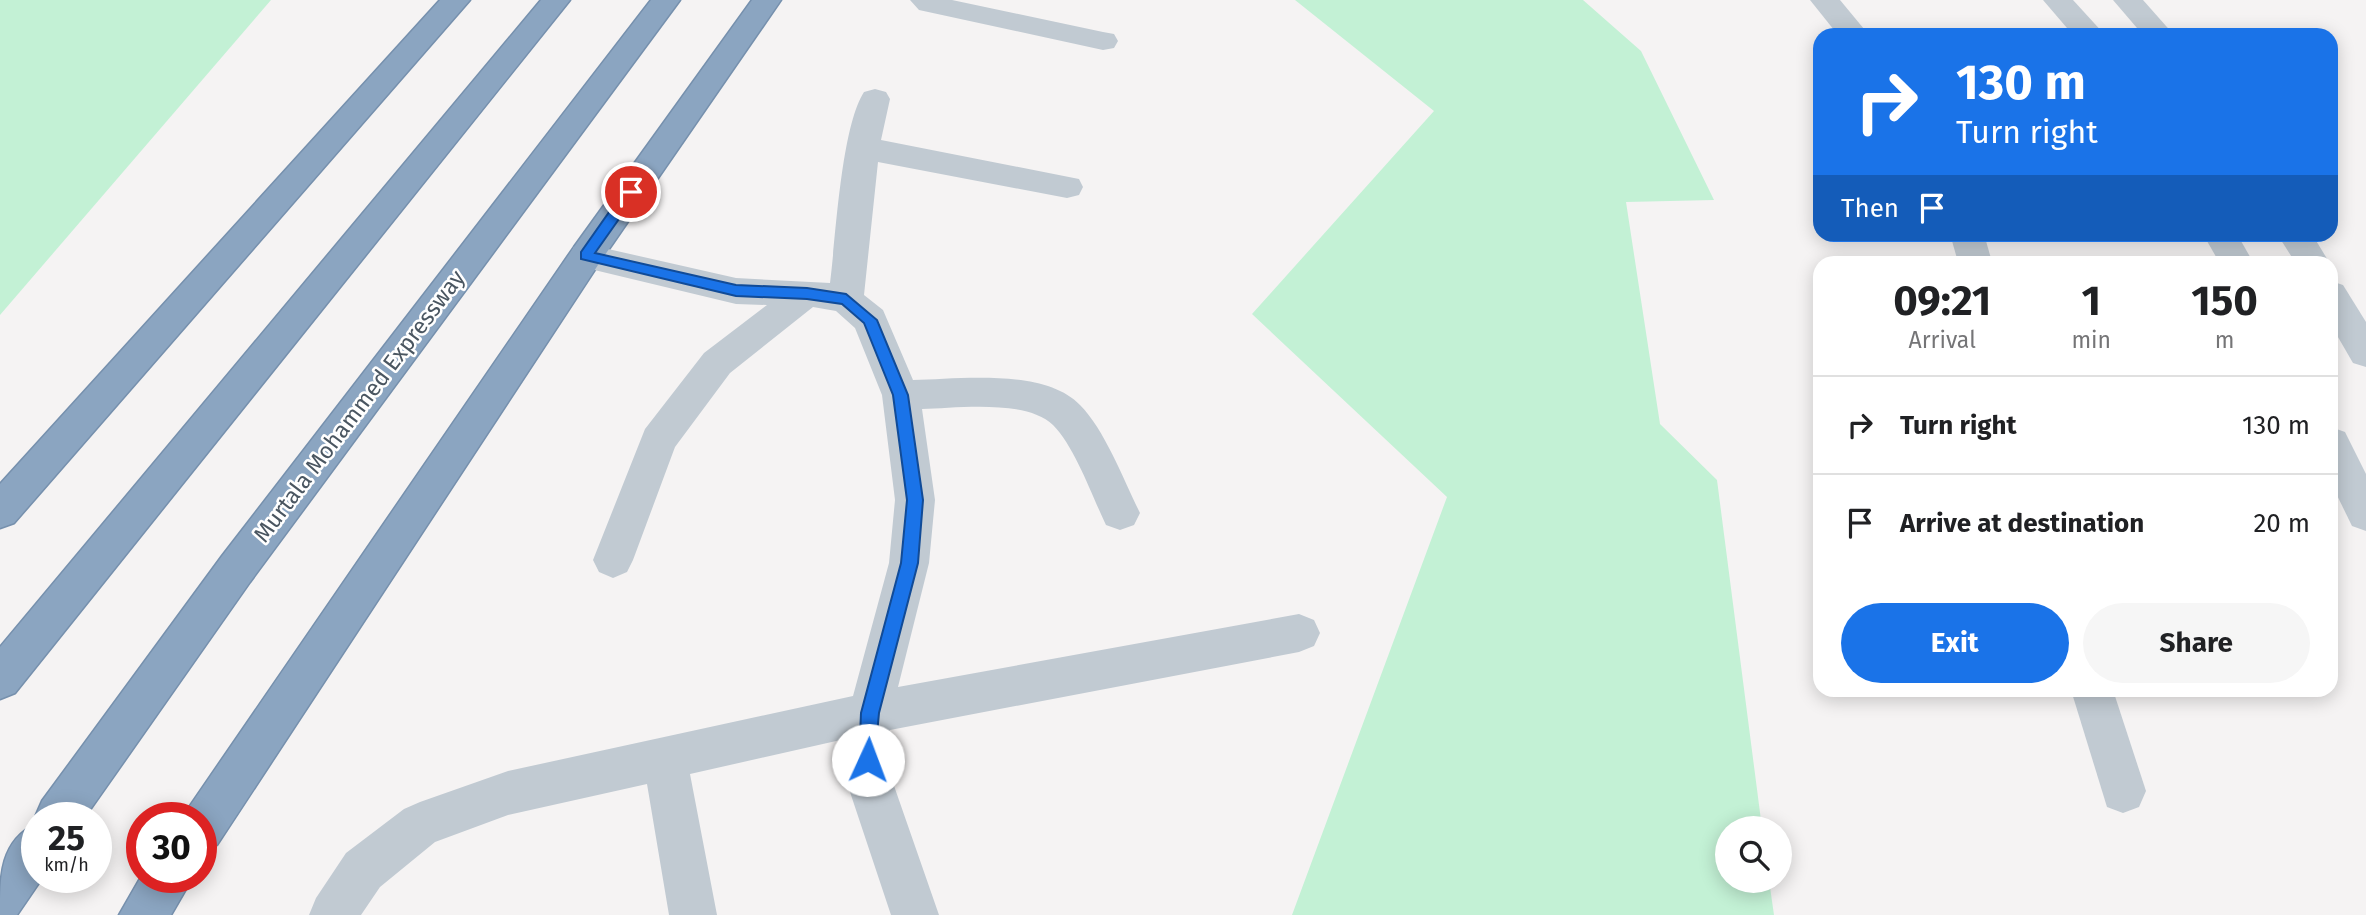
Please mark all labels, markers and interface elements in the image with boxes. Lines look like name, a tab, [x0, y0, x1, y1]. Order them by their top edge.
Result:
text: 130 m	[1956, 53, 2086, 112]
icon: right	[1841, 56, 1932, 147]
text: Turn right	[1956, 113, 2098, 151]
pin	[601, 162, 661, 222]
icon: arrive	[612, 173, 650, 211]
icon: arrive	[1913, 189, 1951, 227]
text: Then	[1841, 193, 1899, 224]
street label: Murtala Mohammed Expressway	[247, 264, 471, 548]
text: 09:21	[1893, 276, 1991, 326]
text: 1	[2081, 276, 2101, 326]
text: 150	[2191, 276, 2258, 326]
text: Arrival	[1908, 326, 1976, 354]
text: min	[2071, 326, 2111, 354]
text: m	[2215, 326, 2234, 354]
icon: right	[1841, 406, 1879, 444]
text: Turn right	[1900, 410, 2017, 441]
text: 130 m	[2242, 410, 2310, 441]
icon: arrive	[1841, 504, 1879, 542]
text: Arrive at destination	[1900, 508, 2144, 539]
text: 20 m	[2253, 508, 2310, 539]
button: Exit	[1841, 603, 2069, 683]
button: Share	[2083, 603, 2310, 683]
position arrow	[831, 723, 905, 797]
speed limit sign: 30	[126, 802, 217, 893]
map controls	[1715, 816, 1792, 893]
button: search	[1715, 816, 1792, 893]
text: 25	[48, 817, 85, 859]
text: km/h	[44, 854, 89, 876]

